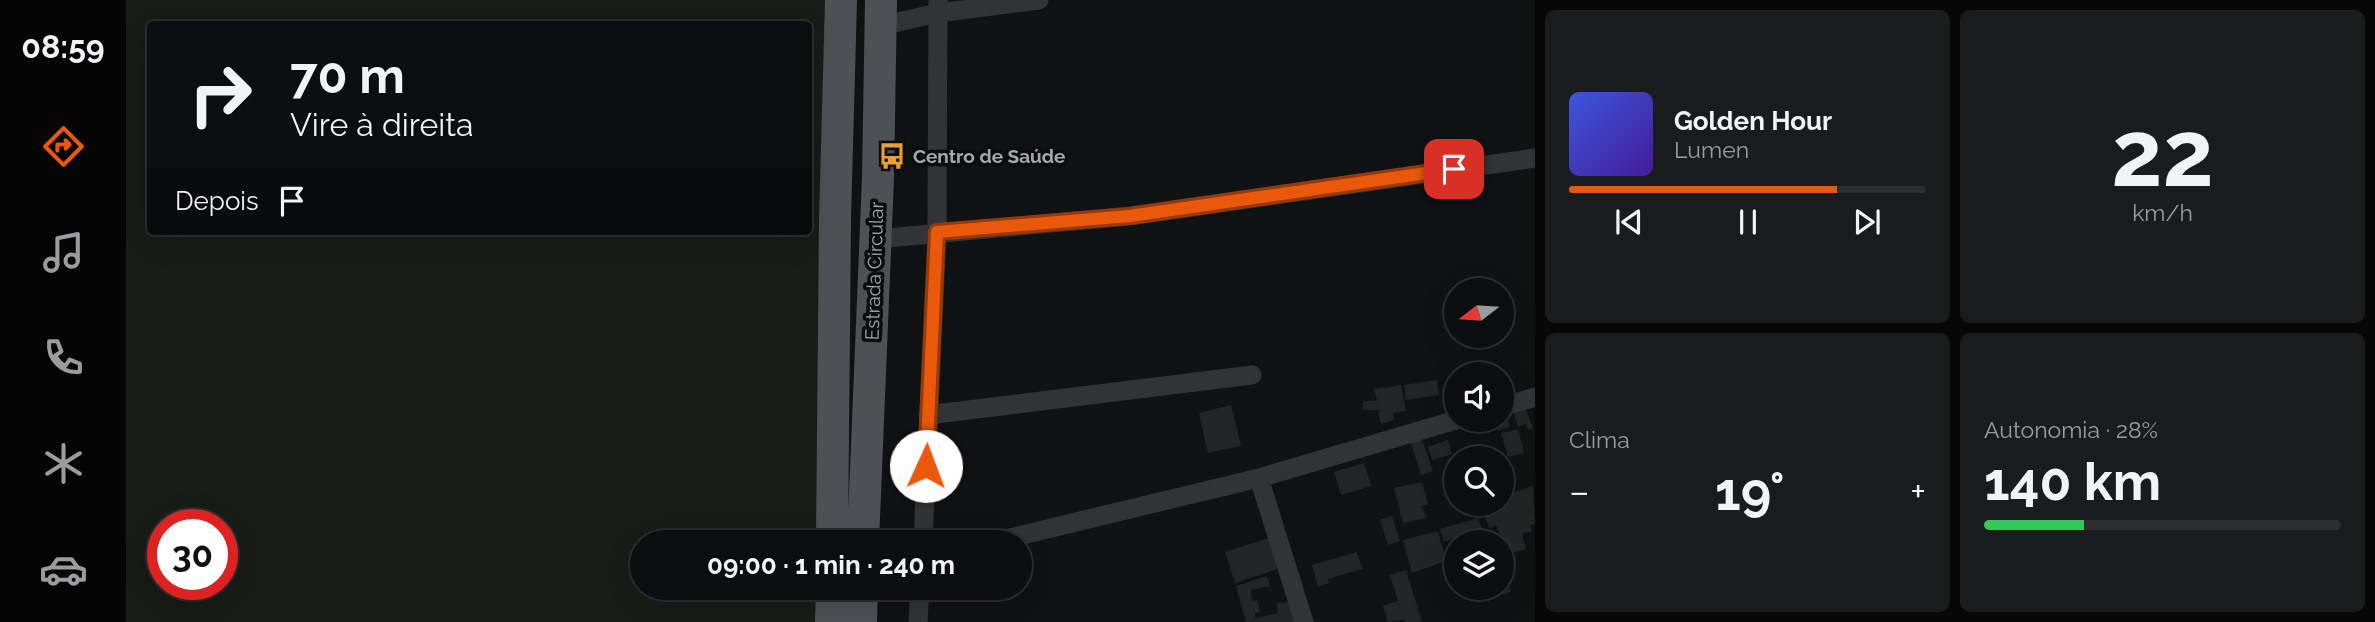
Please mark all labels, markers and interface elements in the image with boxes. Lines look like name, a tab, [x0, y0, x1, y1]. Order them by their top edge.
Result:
text: 08:59	[21, 28, 105, 65]
text: 70 m	[290, 47, 405, 104]
icon: right	[175, 49, 266, 140]
text: 22	[2111, 100, 2214, 207]
text: Vire à direita	[290, 106, 473, 143]
text: Golden Hour	[1674, 106, 1832, 136]
icon: directions	[39, 122, 88, 171]
text: Lumen	[1674, 136, 1749, 163]
pin	[1424, 139, 1484, 199]
bus stop icon: Centro de Saúde	[877, 141, 907, 171]
place label: Centro de Saúde	[913, 145, 1065, 167]
icon: arrive	[1435, 150, 1473, 188]
icon: arrive	[273, 182, 311, 220]
text: Depois	[175, 186, 259, 216]
text: km/h	[2132, 199, 2193, 226]
street label: Estrada Circular	[861, 201, 887, 341]
icon: previous	[1610, 203, 1648, 241]
icon: pause	[1729, 203, 1767, 241]
icon: next	[1848, 203, 1886, 241]
icon: music	[39, 228, 88, 277]
north arrow	[1444, 278, 1514, 348]
map controls	[1444, 278, 1514, 600]
icon: phone	[39, 333, 88, 382]
button: sound	[1444, 362, 1514, 432]
text: Autonomia · 28%	[1984, 416, 2158, 443]
text: Clima	[1569, 426, 1630, 453]
position arrow	[889, 429, 963, 503]
icon: climate	[39, 439, 88, 488]
button: search	[1444, 446, 1514, 516]
text: 140 km	[1984, 451, 2161, 512]
text: 19°	[1715, 461, 1785, 522]
text: −	[1569, 469, 1589, 514]
text: +	[1910, 469, 1926, 514]
speed limit sign: 30	[147, 509, 238, 600]
button: layers	[1444, 530, 1514, 600]
icon: car	[39, 545, 88, 594]
text: 09:00 · 1 min · 240 m	[707, 550, 955, 580]

